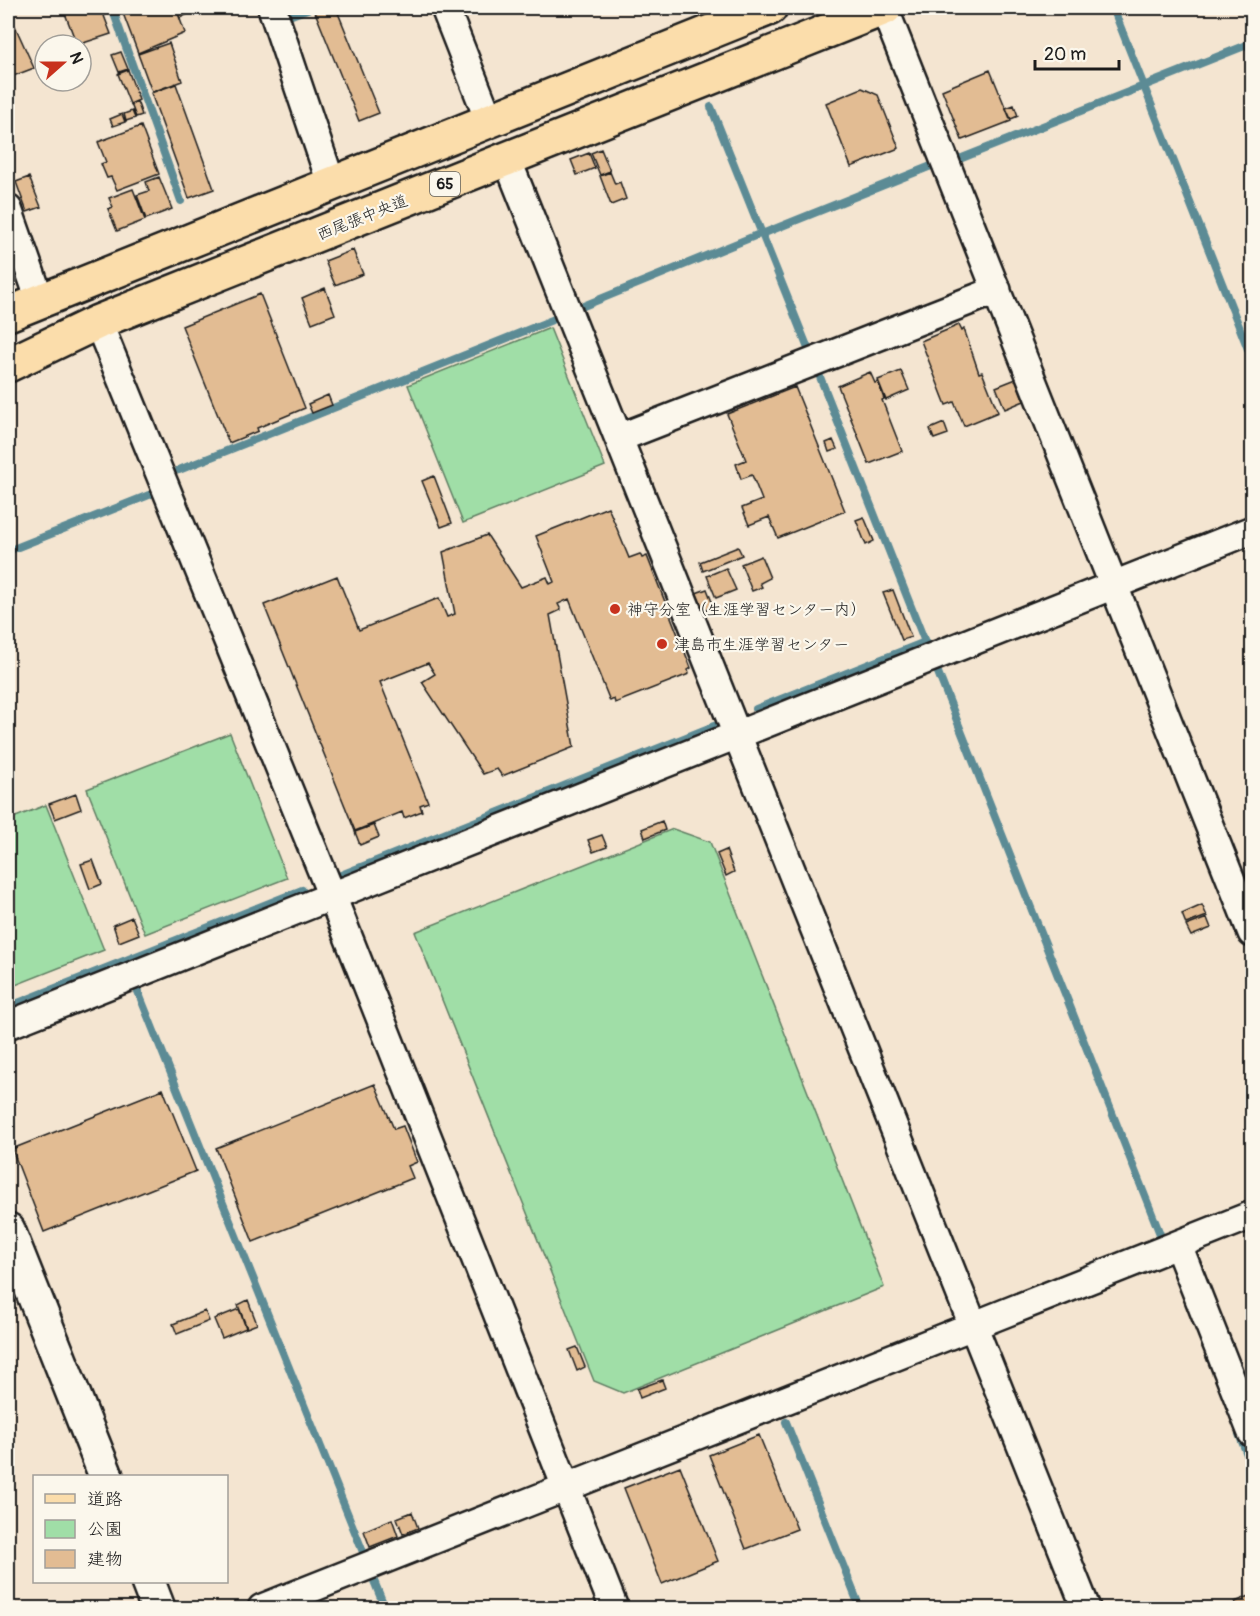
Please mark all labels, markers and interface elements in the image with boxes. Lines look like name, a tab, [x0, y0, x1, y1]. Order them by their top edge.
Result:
north arrow	[33, 33, 93, 93]
scale bar	[1035, 33, 1119, 71]
text: 20 m	[1044, 43, 1086, 66]
text: N	[65, 49, 87, 67]
road number: 65	[430, 172, 460, 196]
street label: 西尾張中央道	[314, 191, 411, 245]
place label: 神守分室（生涯学習センター内）	[627, 600, 866, 620]
marker: 神守分室（生涯学習センター内）	[608, 602, 622, 616]
place label: 津島市生涯学習センター	[674, 635, 849, 655]
marker: 津島市生涯学習センター	[655, 637, 669, 651]
legend	[33, 1475, 228, 1583]
text: 道路	[87, 1488, 123, 1511]
text: 公園	[87, 1518, 123, 1541]
text: 建物	[87, 1548, 123, 1571]

